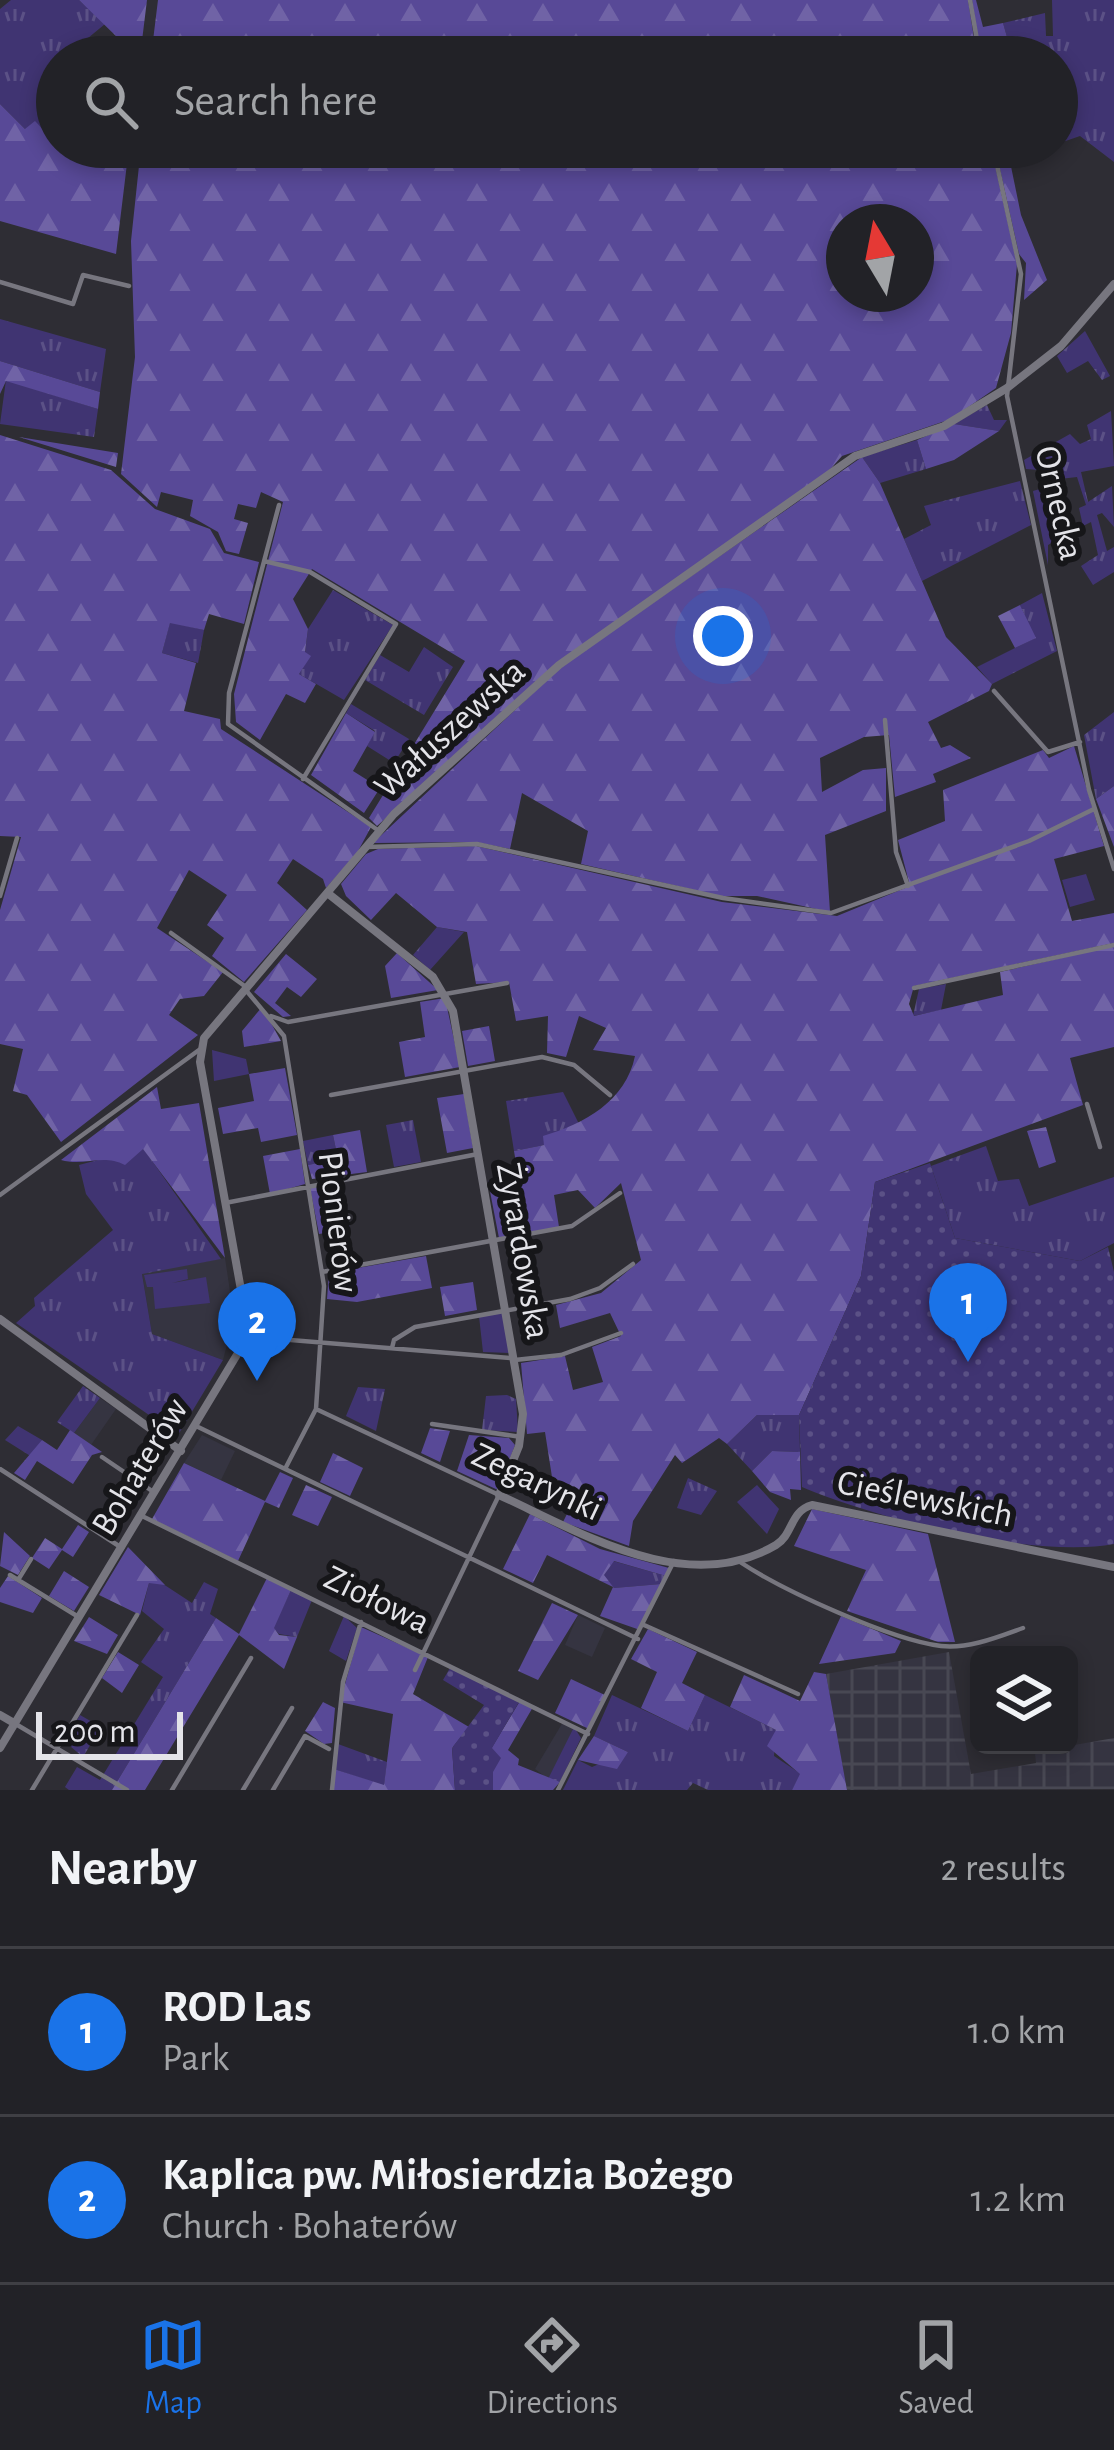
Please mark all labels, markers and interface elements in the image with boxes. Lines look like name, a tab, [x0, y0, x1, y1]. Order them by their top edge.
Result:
search box	[36, 36, 1078, 168]
icon: search	[78, 69, 144, 135]
text: Search here	[174, 79, 377, 124]
north arrow	[826, 204, 934, 312]
street label: Ornecka	[1028, 443, 1090, 563]
your location	[693, 606, 753, 666]
street label: Wałuszewska	[368, 652, 532, 806]
street label: Pionierów	[312, 1149, 364, 1295]
street label: Żyrardowska	[490, 1160, 558, 1342]
pin: 1	[929, 1263, 1007, 1362]
pin: 2	[218, 1282, 296, 1381]
street label: Bohaterów	[85, 1392, 195, 1542]
street label: Zegarynki	[467, 1436, 607, 1528]
street label: Cieślewskich	[834, 1464, 1016, 1534]
street label: Ziołowa	[319, 1559, 435, 1641]
map controls	[970, 1646, 1078, 1754]
button: layers	[970, 1646, 1078, 1754]
scale bar	[36, 1706, 183, 1759]
text: 200 m	[54, 1716, 136, 1749]
text: Nearby	[48, 1843, 197, 1894]
text: 2 results	[940, 1849, 1066, 1888]
text: ROD Las	[162, 1985, 312, 2030]
text: 1	[80, 2012, 94, 2051]
text: 1.0 km	[968, 2012, 1066, 2051]
text: Park	[162, 2039, 229, 2078]
text: Kaplica pw. Miłosierdzia Bożego	[162, 2153, 733, 2198]
text: 2	[78, 2180, 96, 2219]
text: 1.2 km	[970, 2180, 1066, 2219]
text: Church · Bohaterów	[162, 2207, 457, 2246]
tab: Map	[140, 2312, 206, 2424]
tab: Directions	[486, 2312, 618, 2424]
tab: Saved	[898, 2312, 974, 2424]

